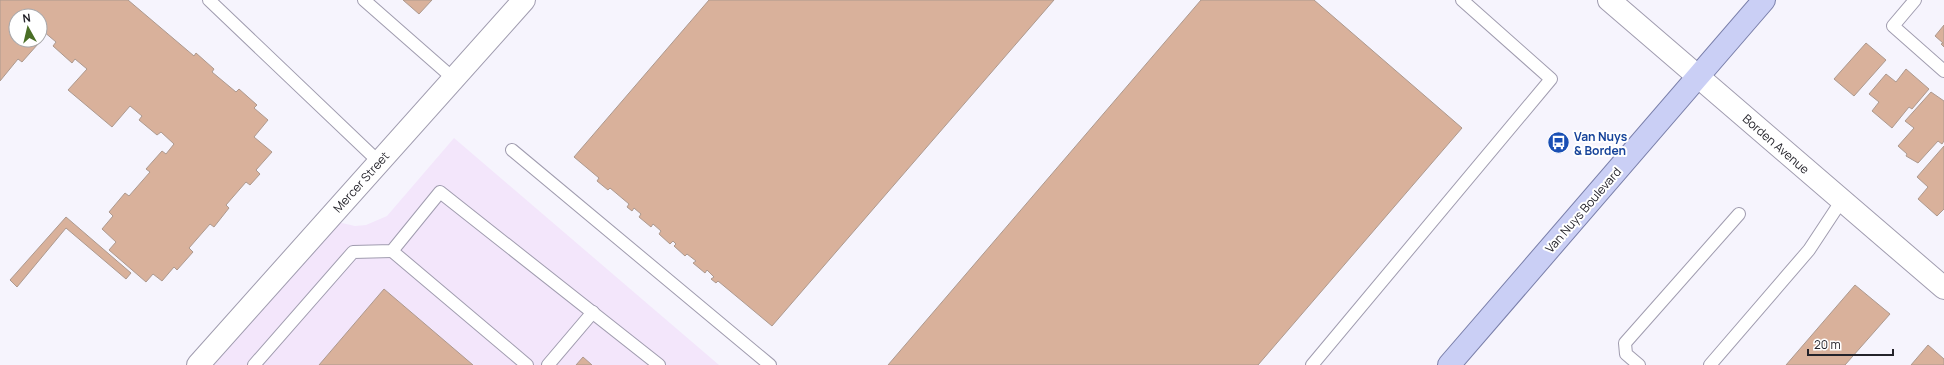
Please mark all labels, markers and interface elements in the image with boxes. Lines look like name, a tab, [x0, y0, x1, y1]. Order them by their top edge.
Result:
north arrow	[8, 8, 48, 48]
text: N	[22, 10, 32, 26]
street label: Borden Avenue	[1739, 110, 1813, 178]
place label: Van Nuys & Borden	[1574, 128, 1628, 159]
bus stop icon: Van Nuys & Borden	[1546, 130, 1572, 156]
street label: Mercer Street	[329, 148, 393, 216]
street label: Van Nuys Boulevard	[1541, 164, 1625, 256]
scale bar	[1808, 331, 1893, 357]
text: 20 m	[1814, 336, 1841, 353]

